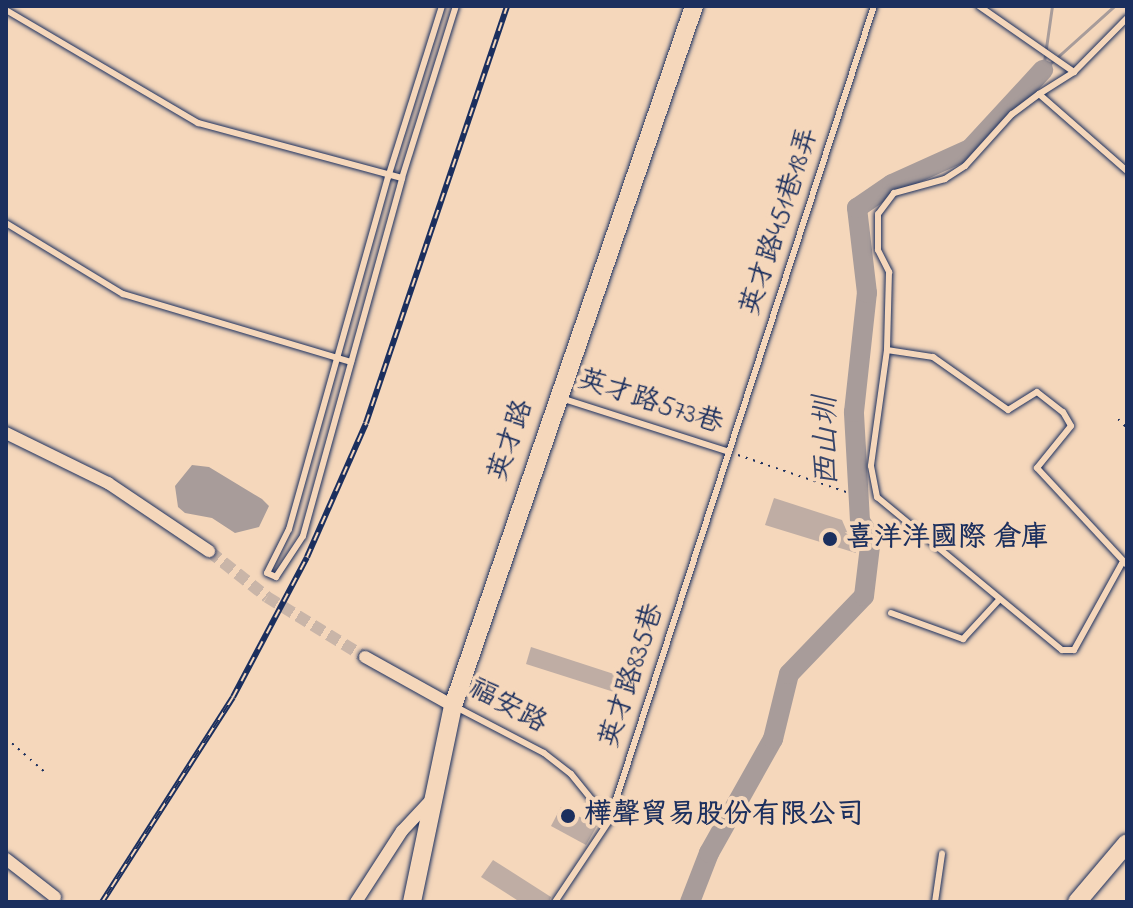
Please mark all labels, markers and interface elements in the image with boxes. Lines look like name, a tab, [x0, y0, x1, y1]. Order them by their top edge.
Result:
street label: 英才路451巷18弄	[735, 124, 827, 320]
street label: 英才路573巷	[573, 364, 727, 442]
street label: 英才路	[482, 396, 542, 486]
water label: 西山圳	[809, 396, 847, 486]
place label: 喜洋洋國際 倉庫	[846, 522, 1049, 556]
marker: 喜洋洋國際 倉庫	[821, 530, 839, 548]
street label: 英才路835巷	[594, 599, 672, 753]
street label: 福安路	[462, 672, 552, 742]
place label: 樺聲貿易股份有限公司	[584, 799, 864, 833]
marker: 樺聲貿易股份有限公司	[559, 807, 577, 825]

